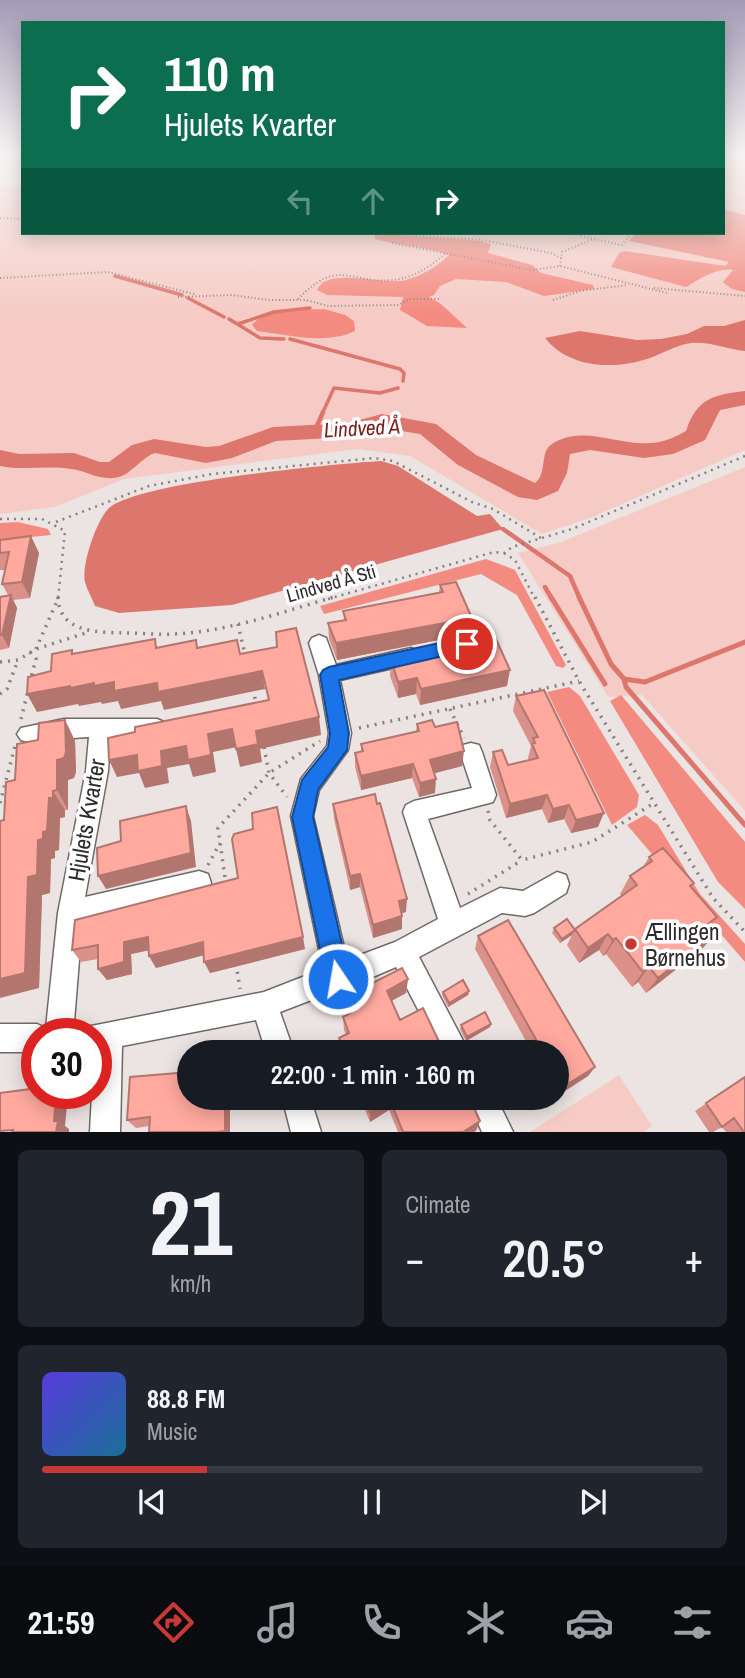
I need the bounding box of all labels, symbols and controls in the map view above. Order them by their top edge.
text: 110 m [164,40,276,106]
icon: right [49,49,140,140]
text: Hjulets Kvarter [164,103,336,146]
icon: left [281,182,319,220]
icon: ahead [354,182,392,220]
icon: right [427,182,465,220]
water label: Lindved Å [323,412,401,444]
street label: Lindved Å Sti [283,558,379,608]
pin [437,614,497,674]
icon: arrive [448,625,486,663]
street label: Hjulets Kvarter [60,756,112,884]
place label: Ællingen Børnehus [644,916,726,973]
marker: Ællingen Børnehus [623,936,639,952]
position arrow [301,942,375,1016]
speed limit sign: 30 [21,1018,112,1109]
text: 22:00 · 1 min · 160 m [271,1057,475,1092]
text: 21 [149,1161,232,1283]
text: Climate [406,1189,470,1220]
text: 20.5° [502,1223,606,1293]
text: − [406,1233,424,1284]
text: + [685,1233,703,1284]
text: km/h [170,1268,211,1299]
text: 88.8 FM [147,1381,225,1416]
text: Music [147,1416,197,1447]
icon: previous [133,1483,171,1521]
icon: pause [353,1483,391,1521]
icon: next [574,1483,612,1521]
icon: directions [149,1598,198,1647]
icon: music [253,1598,302,1647]
icon: phone [357,1598,406,1647]
icon: climate [461,1598,510,1647]
icon: car [565,1598,614,1647]
icon: filters [668,1598,717,1647]
text: 21:59 [27,1601,95,1644]

